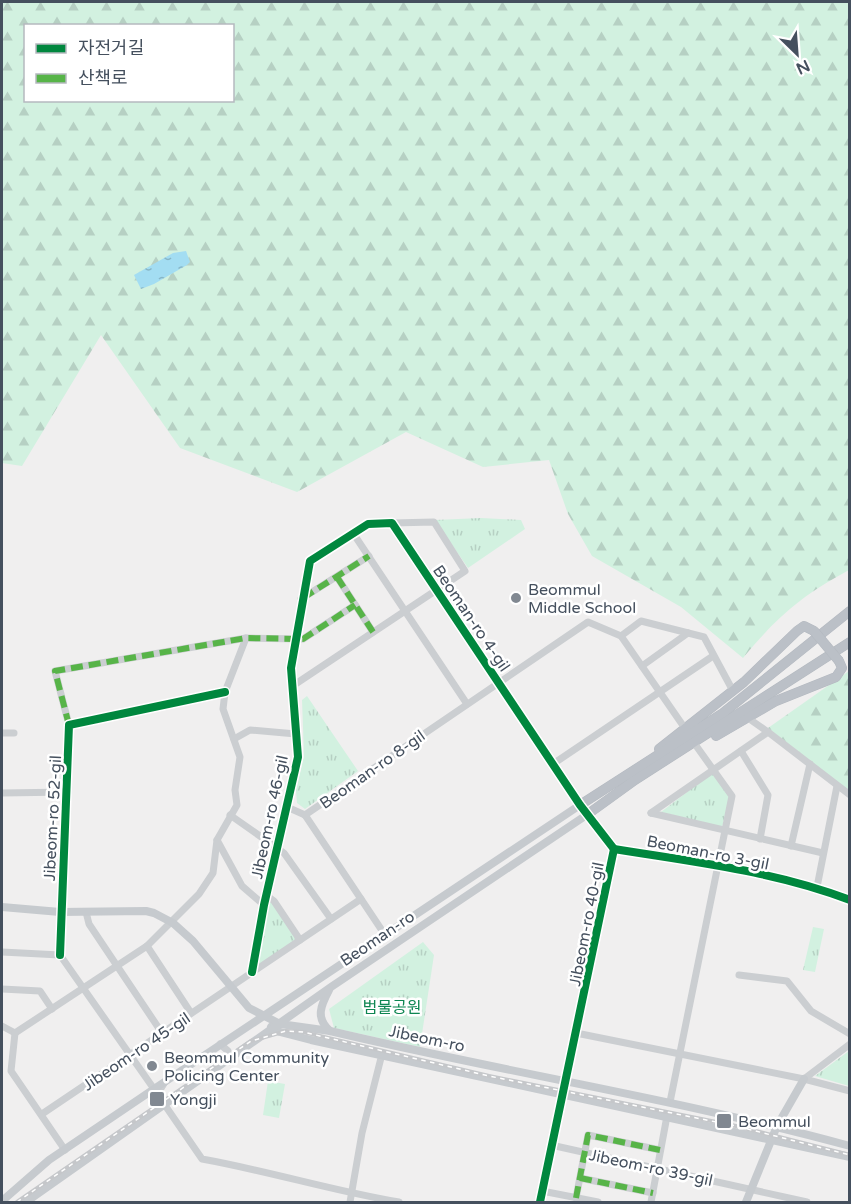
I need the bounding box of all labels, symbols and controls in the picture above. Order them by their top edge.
legend [24,24,234,102]
north arrow [767,24,827,84]
text: 자전거길 [78,37,144,59]
text: N [793,55,813,78]
text: 산책로 [78,67,128,89]
street label: Beoman-ro 4-gil [428,561,514,676]
place label: Beommul Middle School [528,580,636,618]
marker: Beommul Middle School [509,591,523,605]
street label: Beoman-ro 8-gil [316,726,429,814]
street label: Jibeom-ro 46-gil [247,753,293,881]
street label: Jibeom-ro 52-gil [40,755,66,881]
street label: Beoman-ro 3-gil [645,831,771,875]
street label: Jibeom-ro 40-gil [565,860,609,988]
street label: Beoman-ro [337,907,419,971]
park label: 범물공원 [363,998,421,1018]
street label: Jibeom-ro 45-gil [79,1008,194,1095]
street label: Jibeom-ro [387,1021,467,1057]
place label: Beommul Community Policing Center [164,1048,329,1086]
marker: Beommul Community Policing Center [145,1059,159,1073]
marker: Yongji [148,1090,166,1108]
place label: Yongji [170,1090,217,1110]
marker: Beommul [715,1112,733,1130]
place label: Beommul [738,1112,811,1132]
street label: Jibeom-ro 39-gil [587,1145,715,1191]

